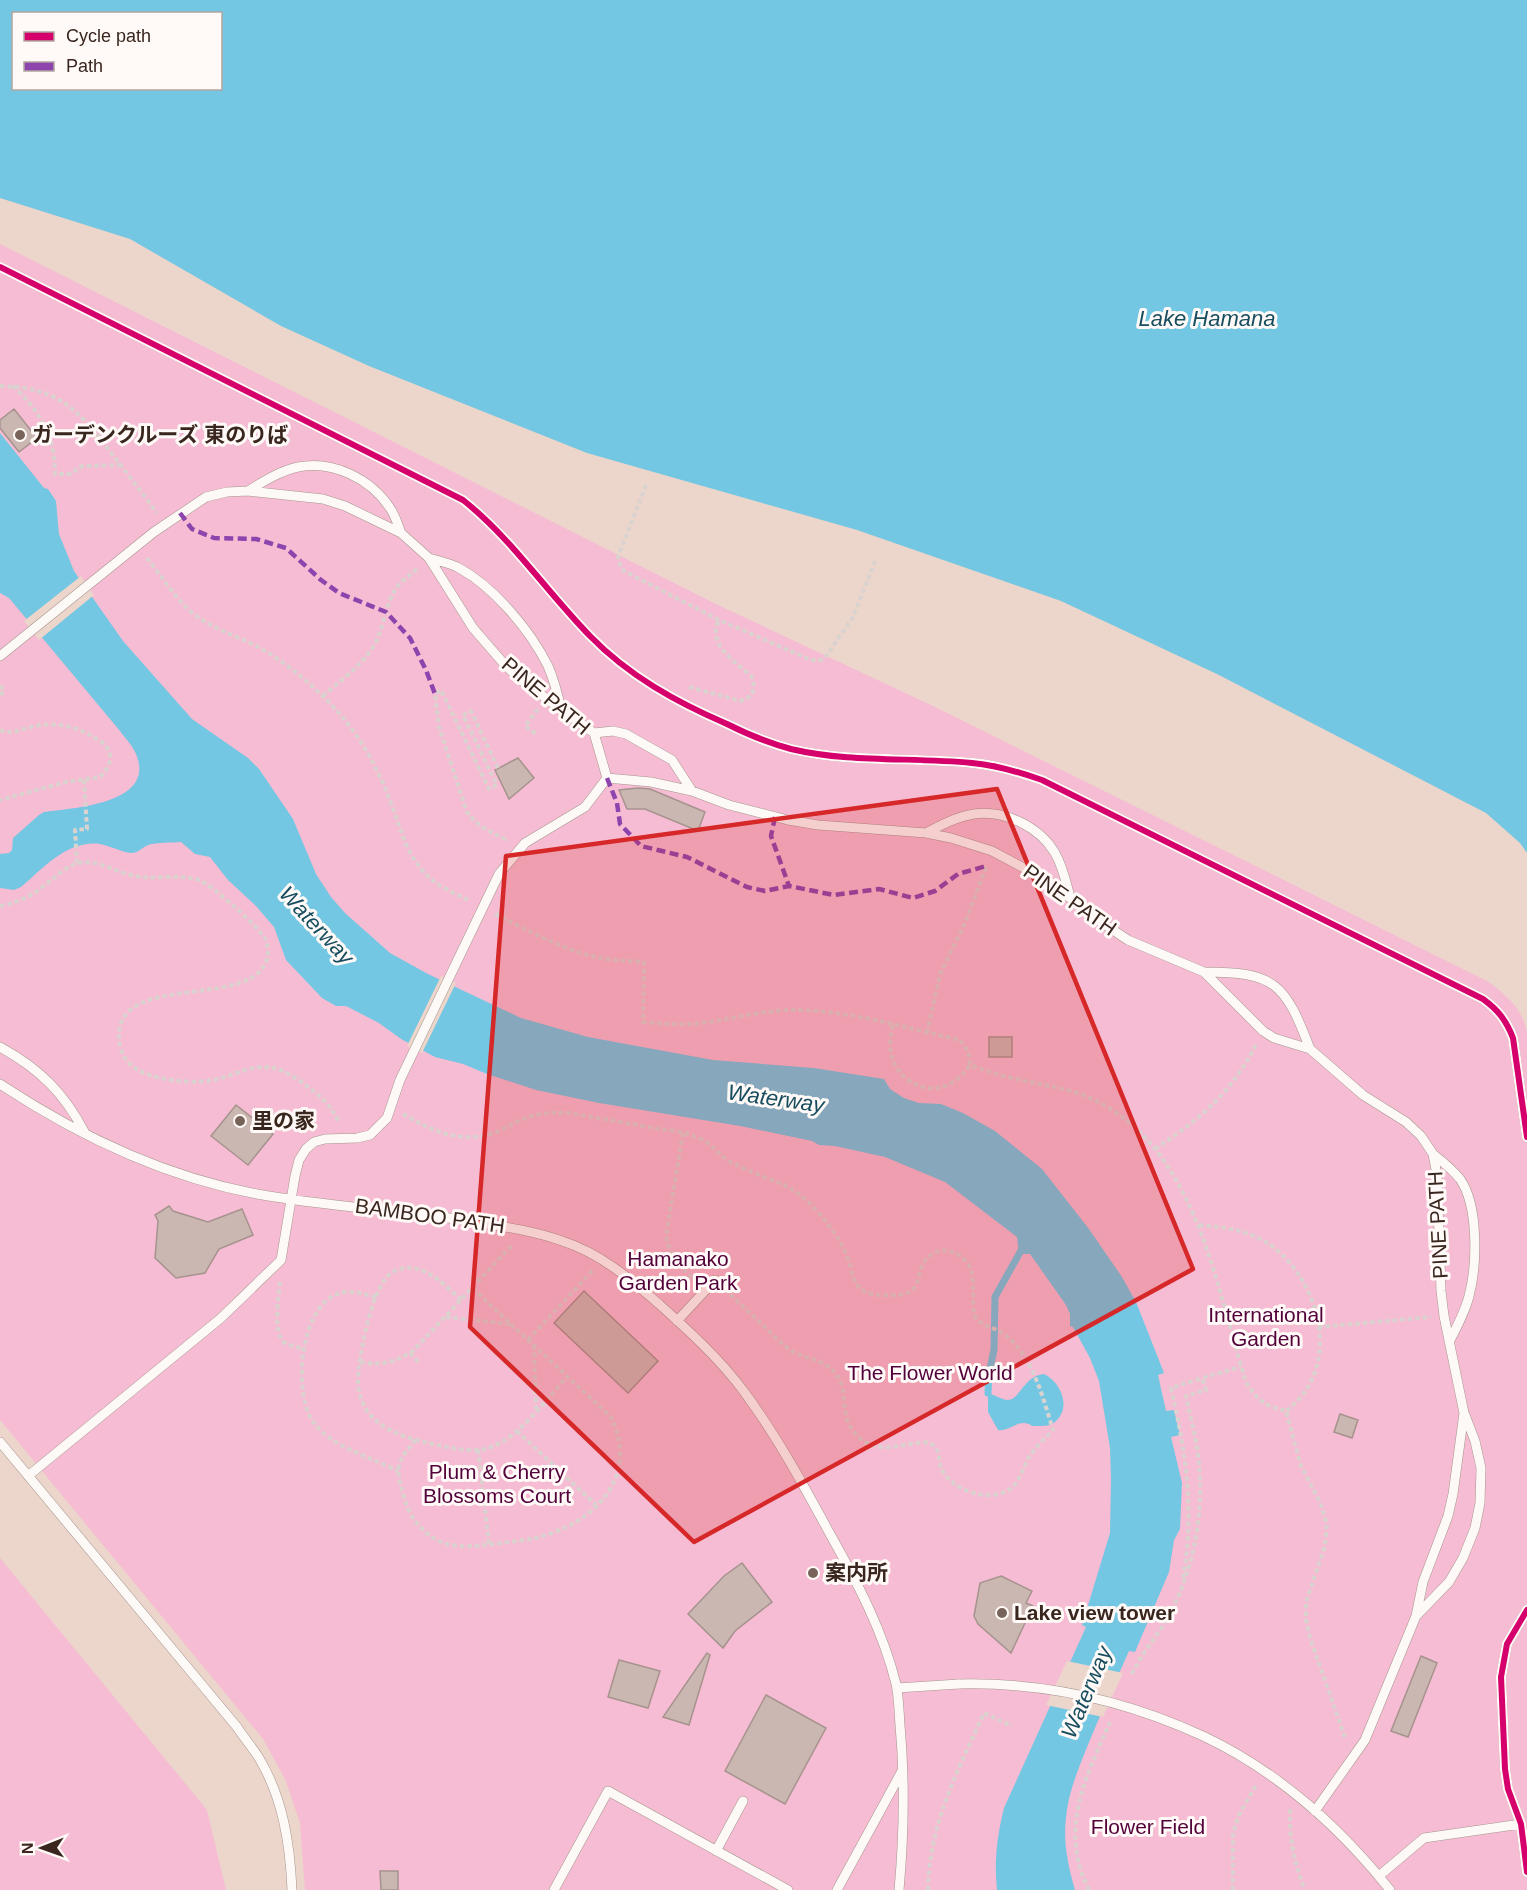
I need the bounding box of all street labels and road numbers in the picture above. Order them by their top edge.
street label: PINE PATH [498,652,595,739]
street label: PINE PATH [1020,859,1121,940]
street label: PINE PATH [1423,1171,1452,1279]
street label: BAMBOO PATH [354,1194,506,1237]

